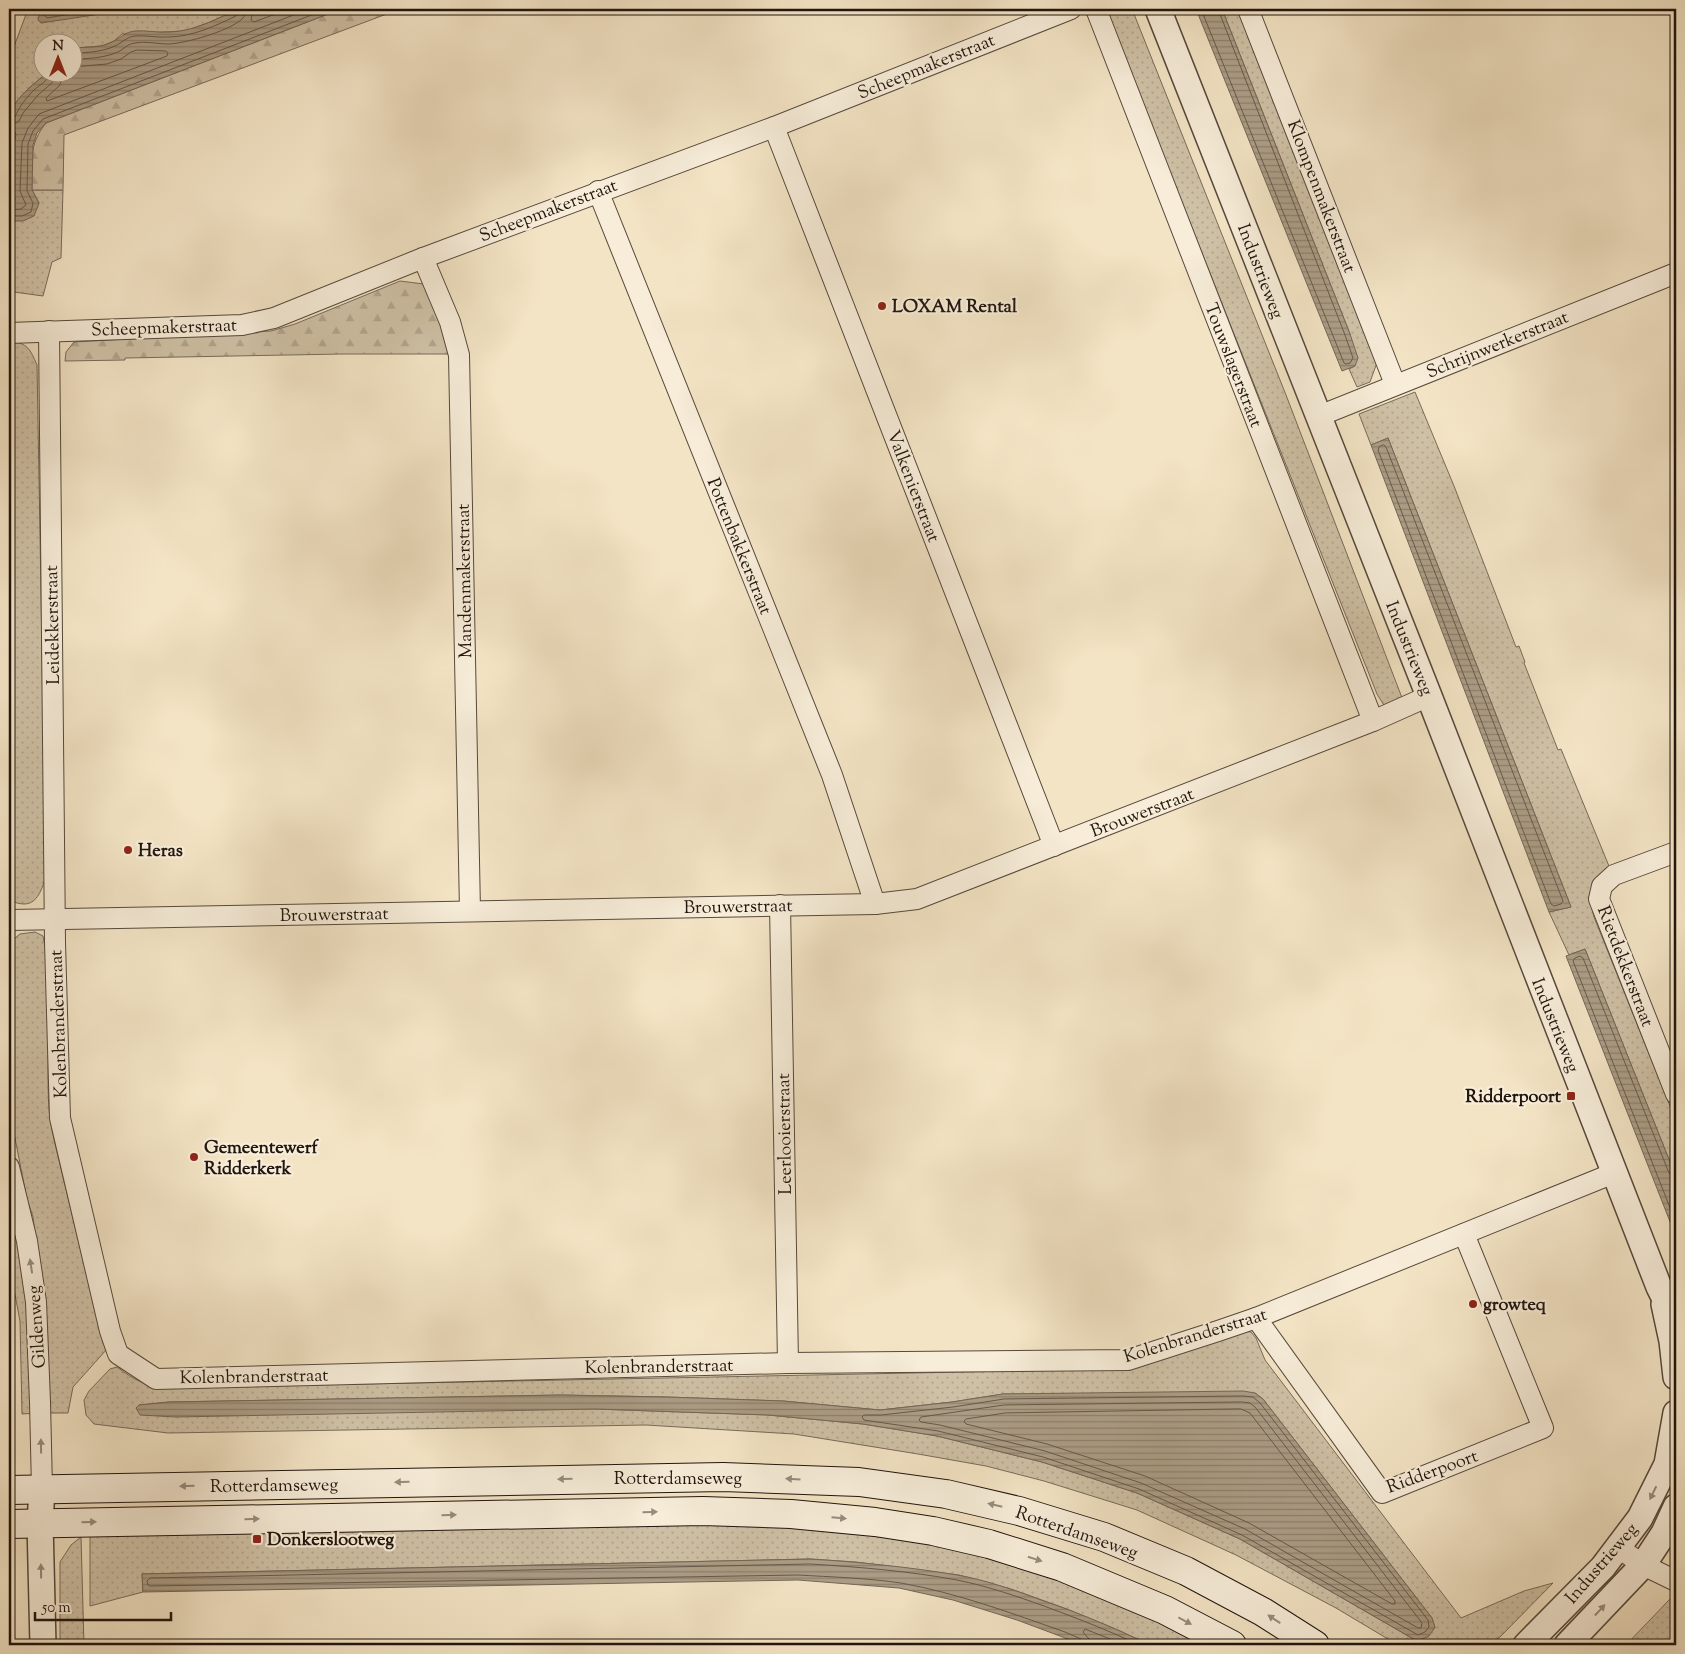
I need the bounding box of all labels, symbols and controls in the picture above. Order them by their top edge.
street label: Scheepmakerstraat [854,28,999,107]
north arrow [32,32,82,82]
text: N [52,37,64,57]
street label: Klompenmakerstraat [1279,117,1361,277]
street label: Scheepmakerstraat [476,174,622,250]
street label: Industrieweg [1229,220,1289,323]
place label: LOXAM Rental [892,295,1018,321]
marker: LOXAM Rental [876,300,888,312]
street label: Touwslagerstraat [1196,300,1268,432]
street label: Schrijnwerkerstraat [1423,305,1573,386]
street label: Scheepmakerstraat [91,313,238,345]
street label: Valkenierstraat [879,427,945,547]
street label: Pottenbakkerstraat [699,474,777,619]
street label: Mandenmakerstraat [452,503,480,659]
street label: Leidekkerstraat [40,565,68,685]
street label: Industrieweg [1377,598,1439,700]
street label: Brouwerstraat [1087,782,1198,846]
place label: Heras [138,839,183,865]
marker: Heras [122,844,134,856]
street label: Brouwerstraat [683,894,793,922]
street label: Brouwerstraat [279,902,389,930]
street label: Rietdekkerstraat [1589,902,1659,1031]
street label: Kolenbranderstraat [44,949,76,1099]
street label: Industrieweg [1523,975,1585,1077]
street label: Leerlooierstraat [772,1073,800,1195]
place label: Ridderpoort [1465,1085,1562,1111]
marker: Ridderpoort [1565,1090,1577,1102]
place label: Gemeentewerf Ridderkerk [204,1136,319,1183]
marker: Gemeentewerf Ridderkerk [188,1151,200,1163]
one-way arrow [26,1258,34,1274]
street label: Gildenweg [22,1284,54,1369]
place label: growteq [1483,1293,1547,1319]
marker: growteq [1467,1298,1479,1310]
street label: Kolenbranderstraat [1121,1303,1270,1371]
street label: Kolenbranderstraat [584,1354,734,1382]
street label: Kolenbranderstraat [179,1364,329,1392]
one-way arrow [37,1437,45,1453]
street label: Ridderpoort [1383,1444,1482,1501]
street label: Rotterdamseweg [614,1467,742,1493]
street label: Rotterdamseweg [210,1473,339,1501]
one-way arrow [785,1474,801,1482]
one-way arrow [557,1475,573,1483]
one-way arrow [394,1478,410,1486]
one-way arrow [179,1483,195,1491]
one-way arrow [1649,1485,1657,1500]
one-way arrow [987,1501,1002,1509]
street label: Rotterdamseweg [1011,1501,1141,1567]
one-way arrow [642,1508,658,1516]
one-way arrow [441,1511,457,1519]
one-way arrow [831,1514,847,1522]
one-way arrow [244,1515,260,1523]
one-way arrow [81,1517,97,1525]
street label: Industrieweg [1560,1518,1645,1611]
place label: Donkerslootweg [267,1528,394,1554]
marker: Donkerslootweg [251,1533,263,1545]
one-way arrow [1028,1555,1043,1563]
one-way arrow [37,1563,45,1579]
scale bar [35,1589,171,1621]
text: 50 m [41,1598,71,1619]
one-way arrow [1594,1604,1606,1616]
one-way arrow [1267,1614,1281,1623]
one-way arrow [1178,1617,1193,1625]

